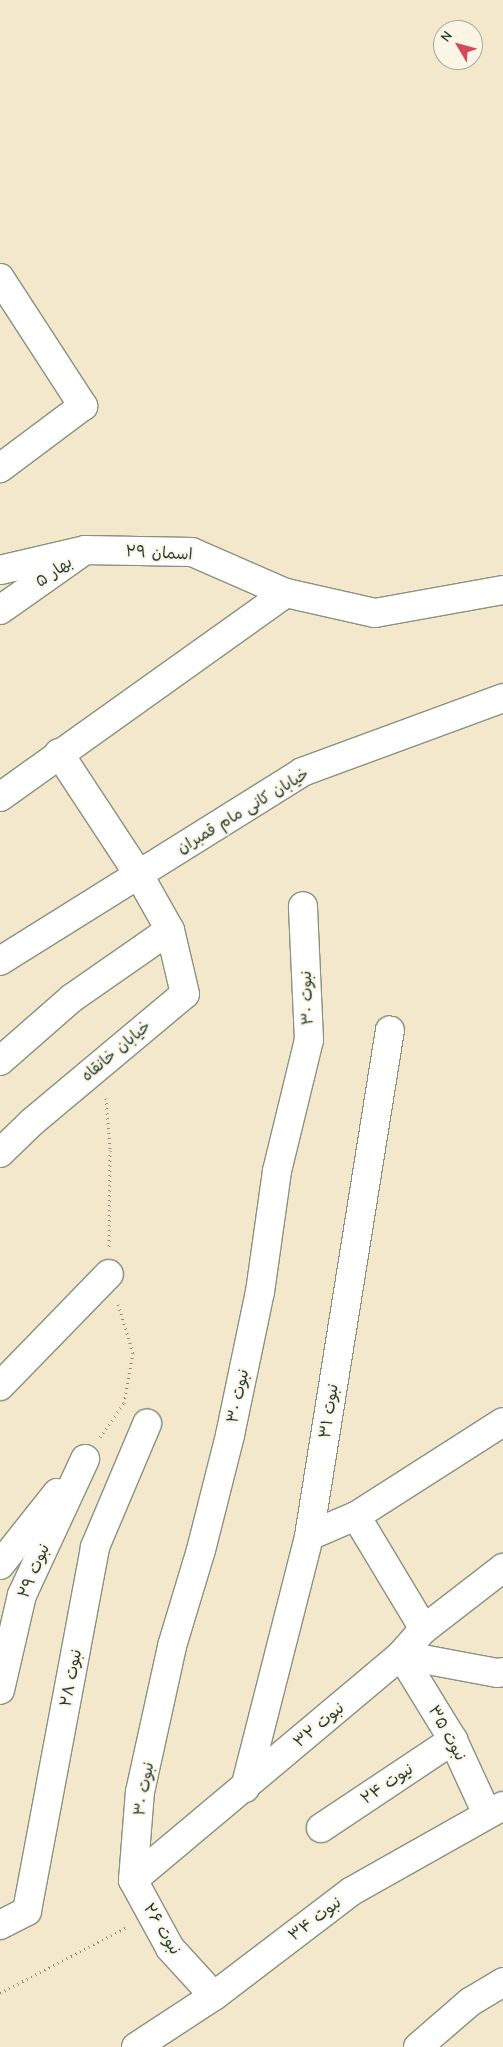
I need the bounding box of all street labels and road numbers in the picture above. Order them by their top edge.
street label: اسمان ۲۹ [125,542,193,564]
street label: بهار ۵ [32,552,76,592]
street label: خیابان کانی مام قمبران [174,764,312,858]
street label: نبوت ۳۰ [296,970,318,1026]
street label: خیابان خانقاه [78,1017,154,1085]
street label: نبوت ۳۰ [223,1367,253,1425]
street label: نبوت ۳۱ [315,1382,343,1440]
street label: نبوت ۲۹ [14,1541,54,1601]
street label: نبوت ۲۸ [56,1648,86,1708]
street label: نبوت ۳۲ [290,1698,348,1752]
street label: نبوت ۳۵ [424,1702,470,1764]
street label: نیوت ۲۴ [357,1760,417,1808]
street label: نبوت ۳۰ [130,1761,158,1817]
street label: نبوت ۳۴ [285,1893,345,1945]
street label: نبوت ۲۶ [139,1900,185,1958]

